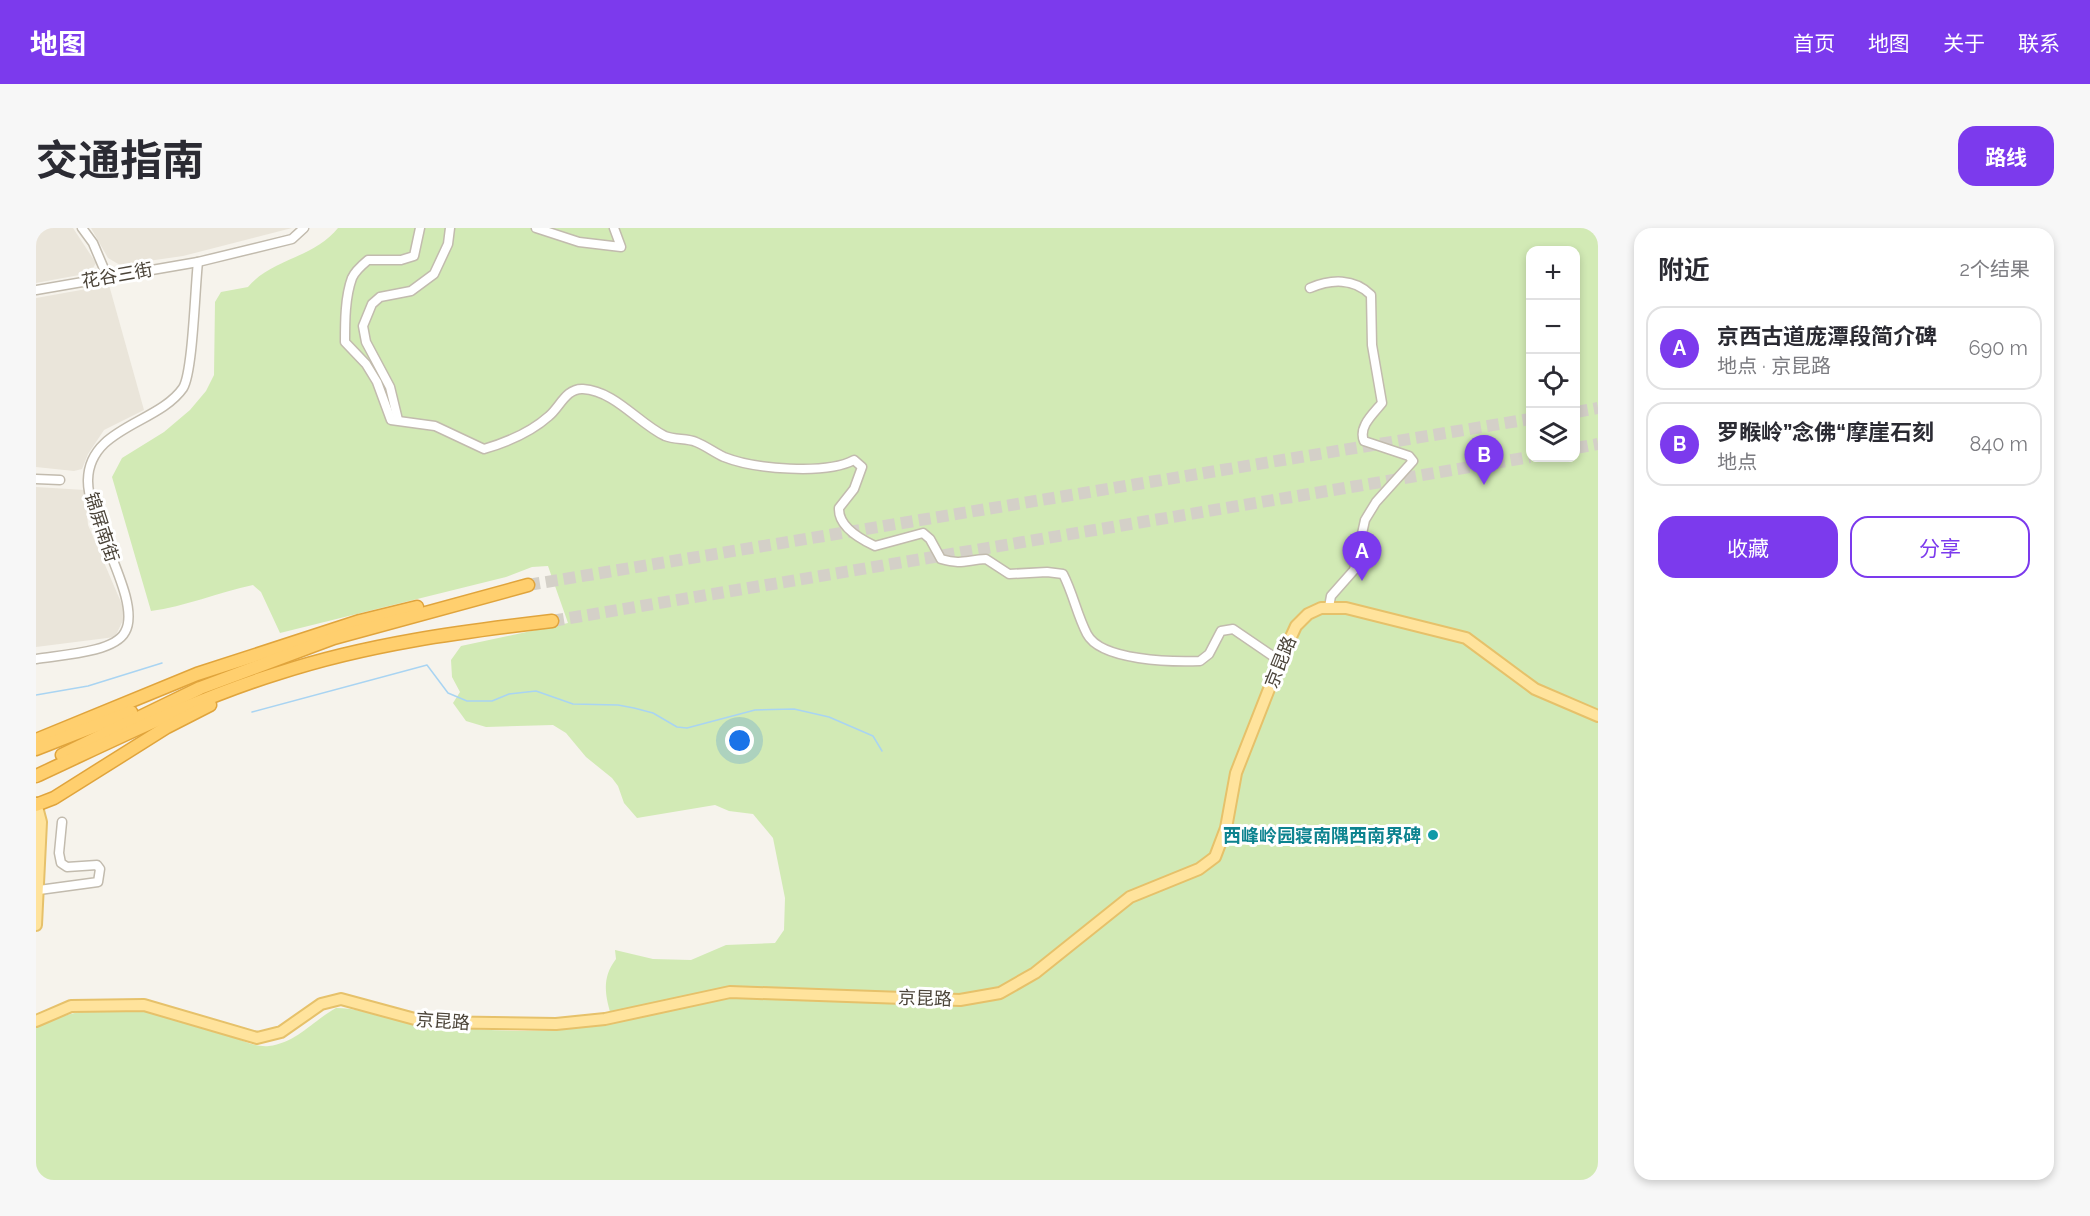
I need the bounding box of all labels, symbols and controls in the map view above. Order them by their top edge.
text: 地图 [30,28,86,61]
text: 首页 [1793,31,1835,56]
text: 地图 [1868,31,1910,56]
text: 关于 [1943,31,1985,56]
text: 联系 [2018,31,2060,56]
button: 路线 [1958,126,2054,186]
text: 交通指南 [36,136,204,185]
map controls [1526,246,1580,462]
button: + [1526,246,1580,300]
text: 附近 [1658,255,1710,285]
text: 2个结果 [1960,257,2030,281]
street label: 花谷三街 [80,258,154,292]
button: − [1526,300,1580,354]
text: 京西古道庞潭段简介碑 [1717,323,1937,349]
text: A [1673,336,1686,360]
text: 690 m [1969,336,2028,360]
button: locate [1526,354,1580,408]
text: 地点 · 京昆路 [1717,354,1831,378]
button: layers [1526,408,1580,462]
text: 罗睺岭”念佛“摩崖石刻 [1717,419,1934,445]
text: B [1673,432,1686,456]
text: 840 m [1970,432,2028,456]
pin: B [1464,436,1504,485]
text: 地点 [1717,450,1757,474]
street label: 锦屏南街 [81,490,123,564]
button: 收藏 [1658,516,1838,578]
button: 分享 [1850,516,2030,578]
pin: A [1342,532,1382,581]
street label: 京昆路 [1260,633,1300,691]
your location [725,726,754,755]
place label: 西峰岭园寝南隅西南界碑 [1223,825,1421,846]
marker: 西峰岭园寝南隅西南界碑 [1426,828,1440,842]
street label: 京昆路 [898,987,952,1009]
street label: 京昆路 [415,1009,471,1033]

